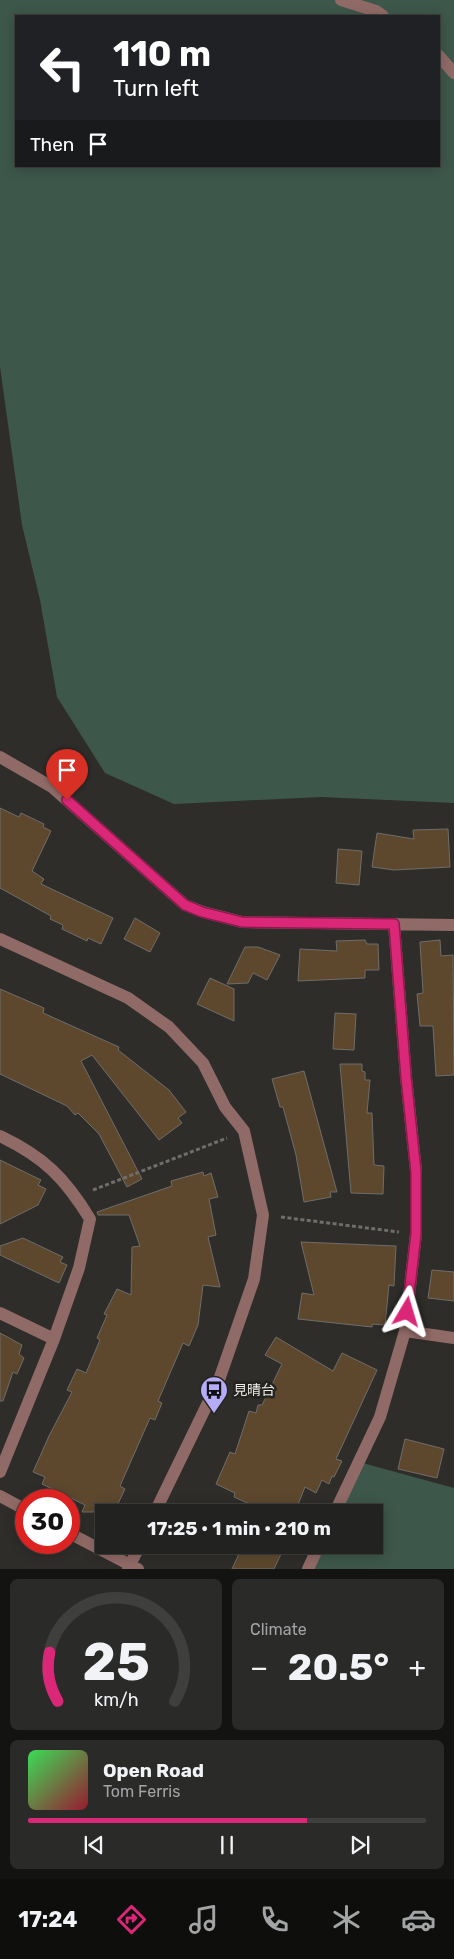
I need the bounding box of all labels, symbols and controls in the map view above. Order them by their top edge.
text: 110 m [113,33,211,75]
icon: left [30,35,95,100]
text: Turn left [113,75,199,102]
icon: arrive [84,130,112,158]
text: Then [30,133,74,156]
pin [46,749,88,800]
icon: arrive [53,756,81,784]
position arrow [380,1285,432,1337]
bus stop icon: 見晴台 [199,1375,229,1414]
place label: 見晴台 [233,1382,275,1399]
speed limit sign: 30 [15,1489,80,1554]
text: 17:25 · 1 min · 210 m [147,1517,331,1540]
text: Climate [250,1620,307,1639]
text: 25 [82,1631,150,1693]
text: 20.5° [288,1644,389,1690]
text: − [250,1651,268,1684]
text: + [409,1651,426,1684]
text: km/h [94,1689,138,1710]
text: Open Road [103,1759,204,1782]
text: Tom Ferris [103,1782,180,1801]
icon: previous [80,1831,108,1859]
icon: pause [213,1831,241,1859]
icon: next [346,1831,374,1859]
icon: directions [114,1902,149,1937]
icon: music [186,1902,221,1937]
icon: phone [257,1902,292,1937]
icon: climate [329,1902,364,1937]
icon: car [401,1902,436,1937]
text: 17:24 [18,1906,78,1933]

